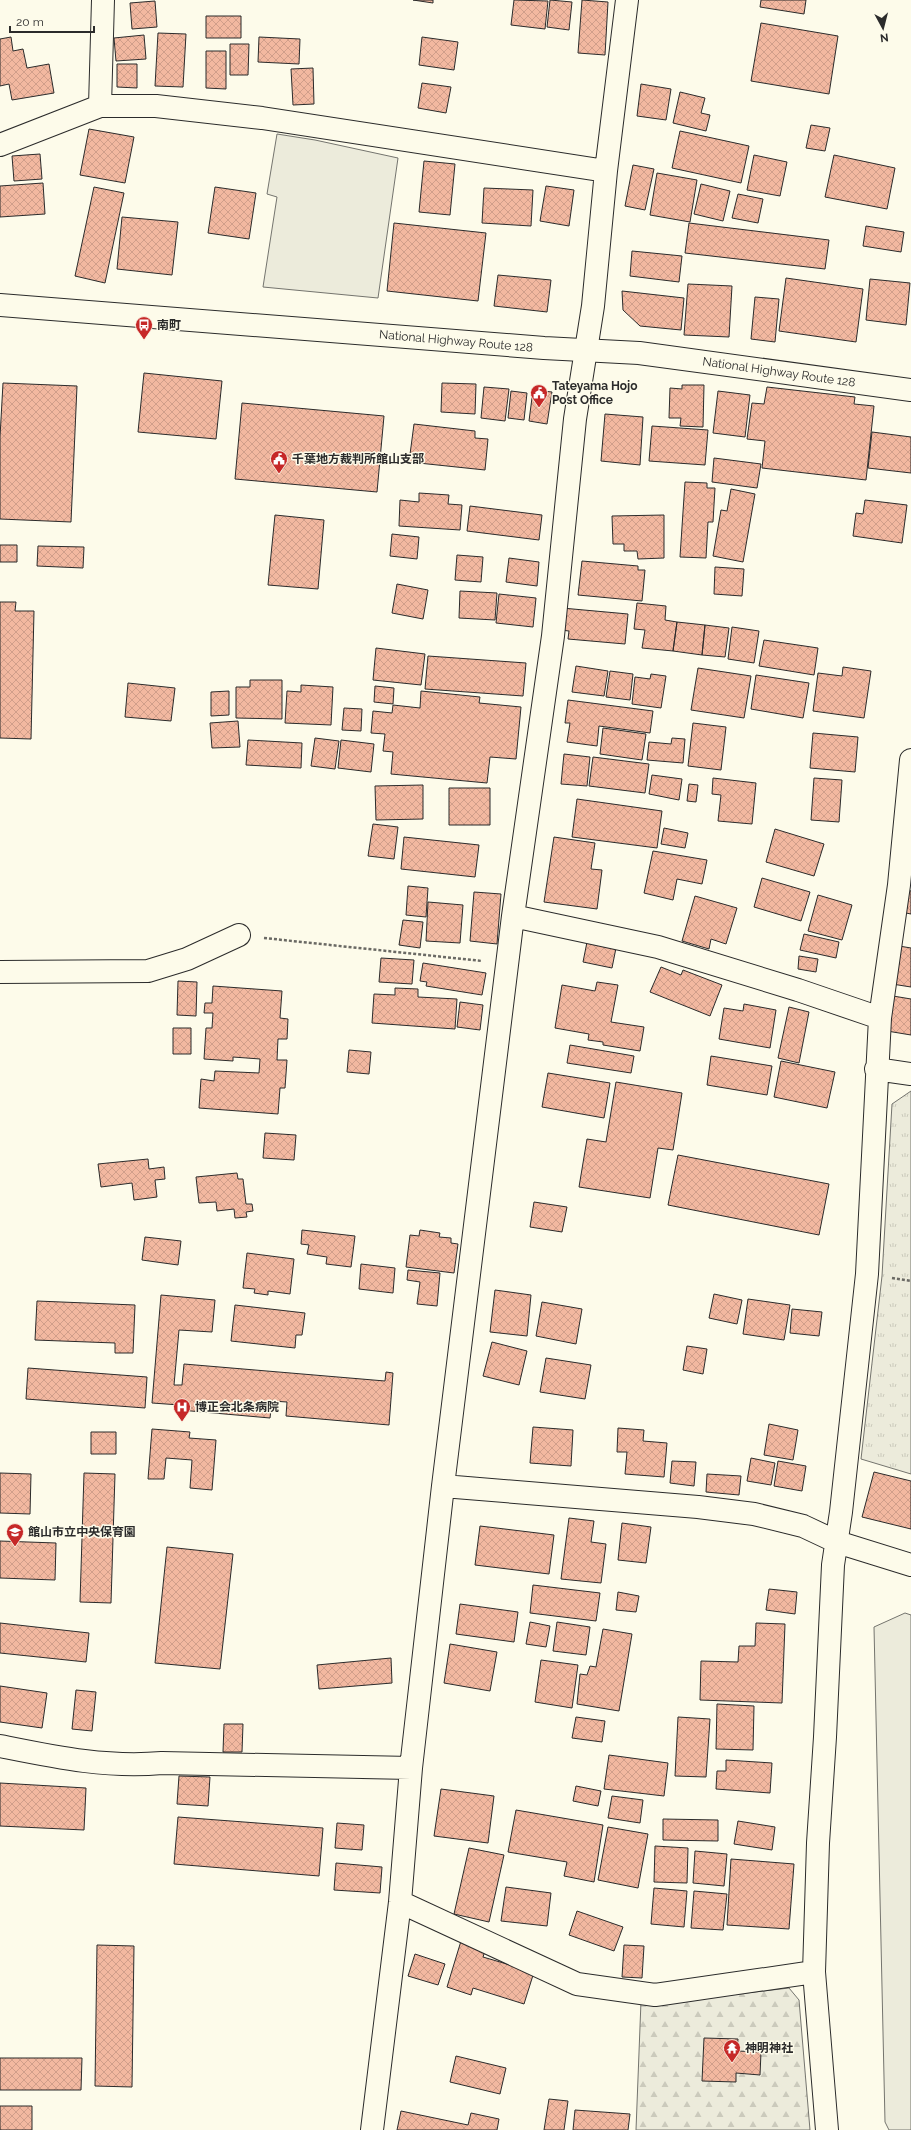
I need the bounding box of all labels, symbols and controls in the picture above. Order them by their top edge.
scale bar [10,8,94,34]
north arrow [863,8,903,48]
text: 20 m [16,15,44,29]
text: N [879,30,889,44]
bus stop icon: 南町 [134,315,154,340]
place label: 南町 [157,318,181,332]
street label: National Highway Route 128 [379,327,533,355]
street label: National Highway Route 128 [702,354,856,390]
place label: Tateyama Hojo Post Office [552,379,638,407]
public building icon: Tateyama Hojo Post Office [529,383,549,408]
public building icon: 千葉地方裁判所館山支部 [269,449,289,474]
place label: 千葉地方裁判所館山支部 [292,452,424,466]
hospital icon: 博正会北条病院 [172,1397,192,1422]
place label: 博正会北条病院 [195,1400,279,1414]
school or university icon: 館山市立中央保育園 [5,1522,25,1547]
place label: 館山市立中央保育園 [28,1525,136,1539]
temple icon: 神明神社 [722,2038,742,2063]
place label: 神明神社 [745,2041,793,2055]

